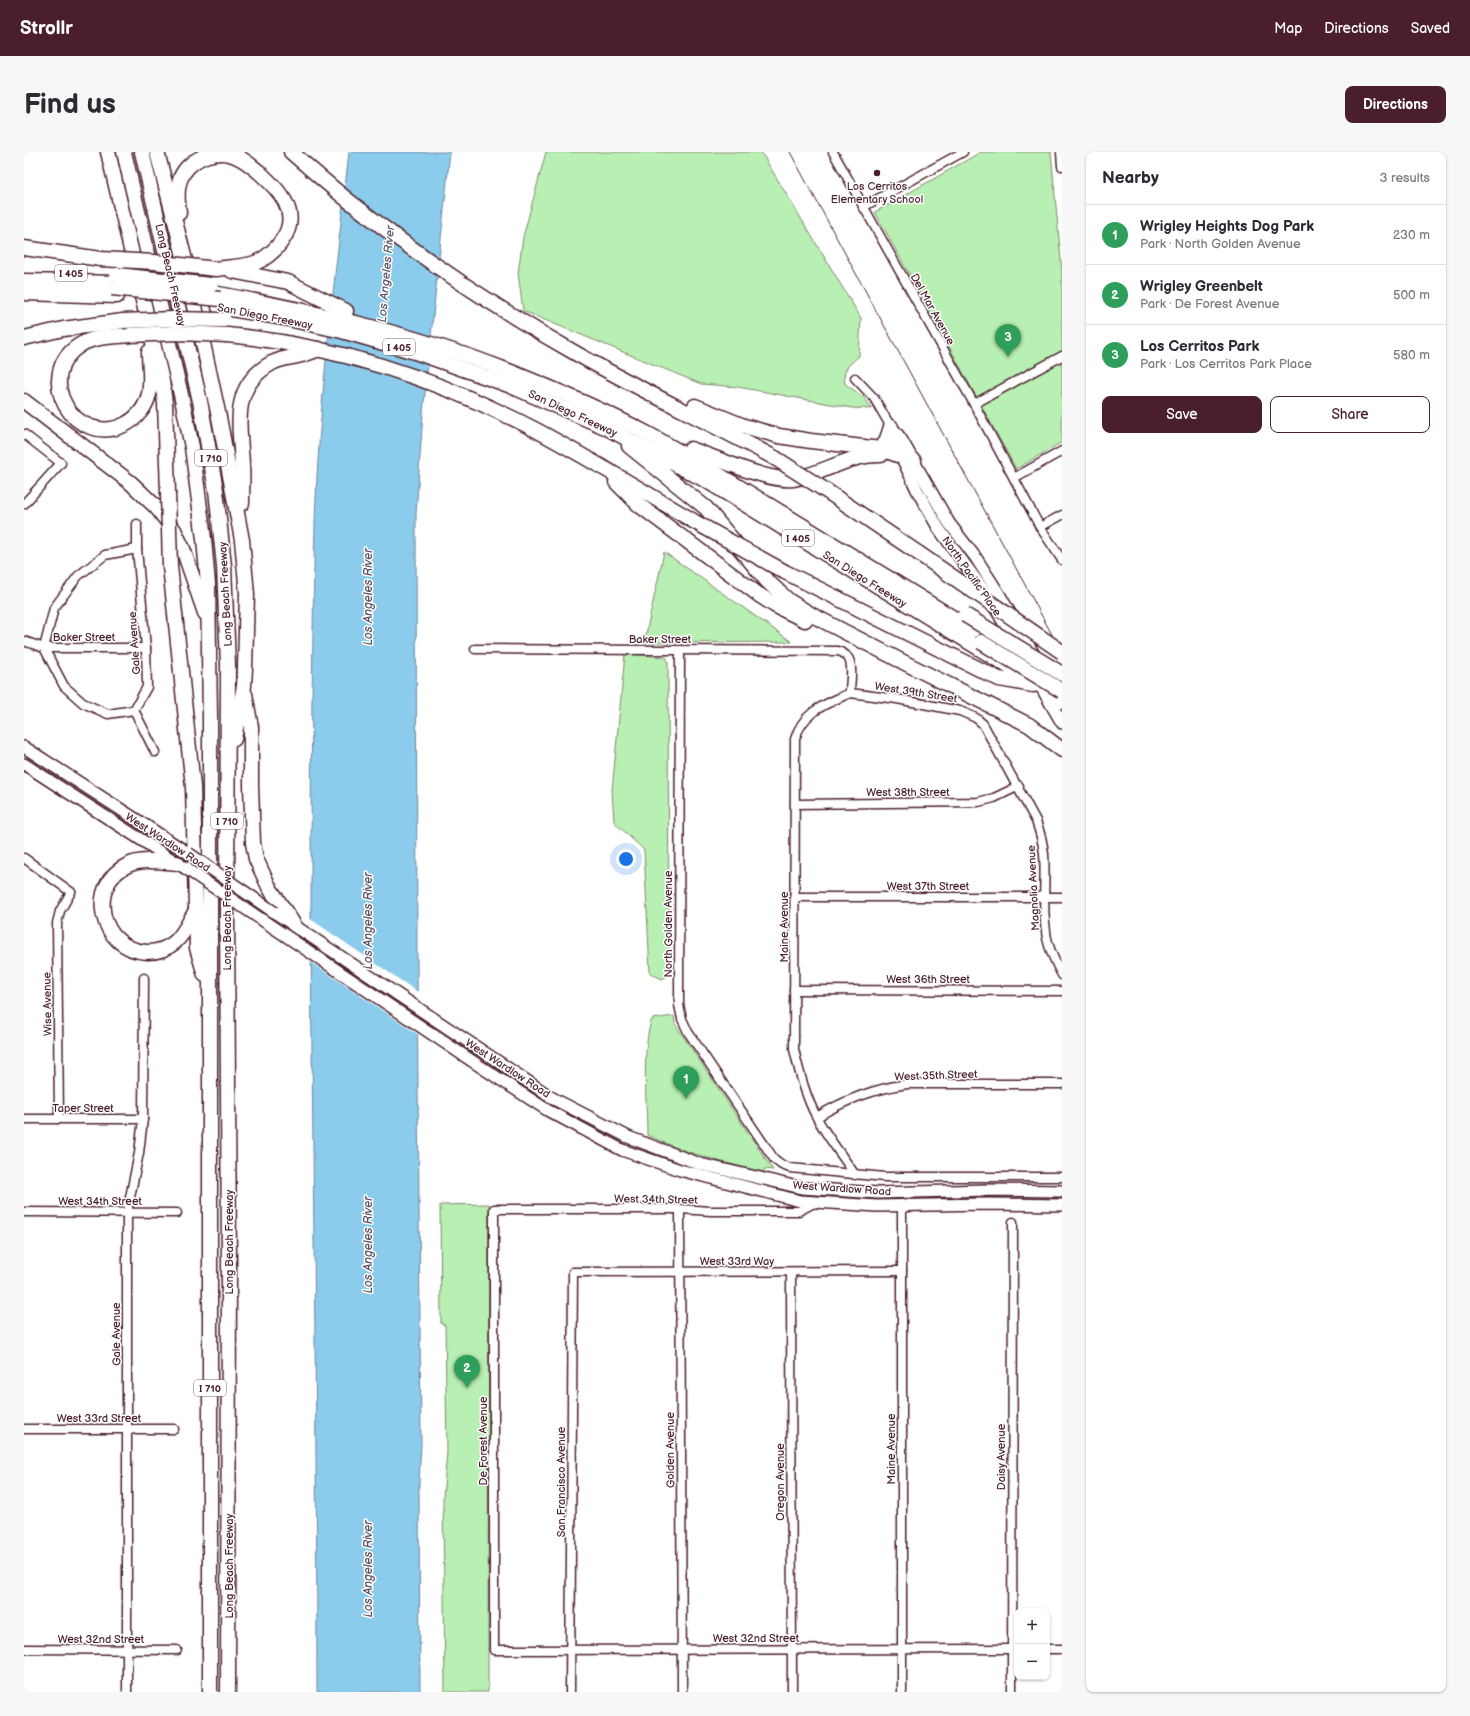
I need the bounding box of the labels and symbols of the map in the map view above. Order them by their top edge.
marker: Los Cerritos Elementary School [872,168,882,178]
place label: Los Cerritos Elementary School [831,180,923,206]
street label: Long Beach Freeway [152,223,189,328]
water label: Los Angeles River [375,223,398,323]
road number: I 405 [55,265,87,281]
street label: Del Mar Avenue [908,271,958,348]
street label: San Diego Freeway [216,301,314,332]
pin: 3 [995,324,1021,357]
road number: I 405 [383,339,415,355]
street label: San Diego Freeway [526,387,619,440]
road number: I 710 [195,450,227,466]
road number: I 405 [782,530,814,546]
street label: North Pacific Place [939,534,1004,619]
street label: Long Beach Freeway [216,541,235,647]
water label: Los Angeles River [361,547,376,646]
street label: San Diego Freeway [820,548,909,611]
street label: Gale Avenue [126,610,143,675]
street label: Baker Street [53,631,116,644]
street label: Baker Street [629,633,692,646]
street label: West 39th Street [874,680,959,706]
street label: West 38th Street [866,786,950,799]
street label: West Wardlow Road [123,810,213,875]
road number: I 710 [211,813,243,829]
street label: Magnolia Avenue [1025,844,1042,931]
your location [616,849,636,869]
street label: Long Beach Freeway [221,866,234,970]
street label: North Golden Avenue [662,870,675,977]
water label: Los Angeles River [361,871,376,970]
street label: West 37th Street [887,880,970,893]
street label: Maine Avenue [778,891,791,962]
street label: Wise Avenue [40,971,55,1036]
street label: West 36th Street [886,973,970,986]
street label: West Wardlow Road [463,1036,553,1101]
pin: 1 [673,1066,699,1099]
street label: West 35th Street [894,1068,978,1083]
street label: Taper Street [52,1102,114,1115]
street label: West Wardlow Road [792,1179,892,1198]
street label: Long Beach Freeway [223,1190,236,1294]
street label: West 34th Street [614,1192,699,1207]
street label: West 34th Street [58,1195,142,1208]
water label: Los Angeles River [361,1195,376,1294]
street label: West 33rd Way [700,1255,774,1268]
street label: Gale Avenue [110,1302,123,1366]
pin: 2 [454,1355,480,1388]
road number: I 710 [194,1380,226,1396]
street label: De Forest Avenue [477,1396,490,1485]
street label: West 33rd Street [57,1412,142,1425]
street label: Golden Avenue [664,1412,677,1488]
street label: Maine Avenue [885,1413,898,1484]
street label: Daisy Avenue [995,1423,1008,1490]
street label: San Francisco Avenue [555,1426,568,1537]
street label: Oregon Avenue [774,1443,787,1521]
street label: Long Beach Freeway [223,1514,236,1618]
water label: Los Angeles River [361,1519,376,1618]
street label: West 32nd Street [713,1632,800,1645]
street label: West 32nd Street [58,1633,145,1646]

